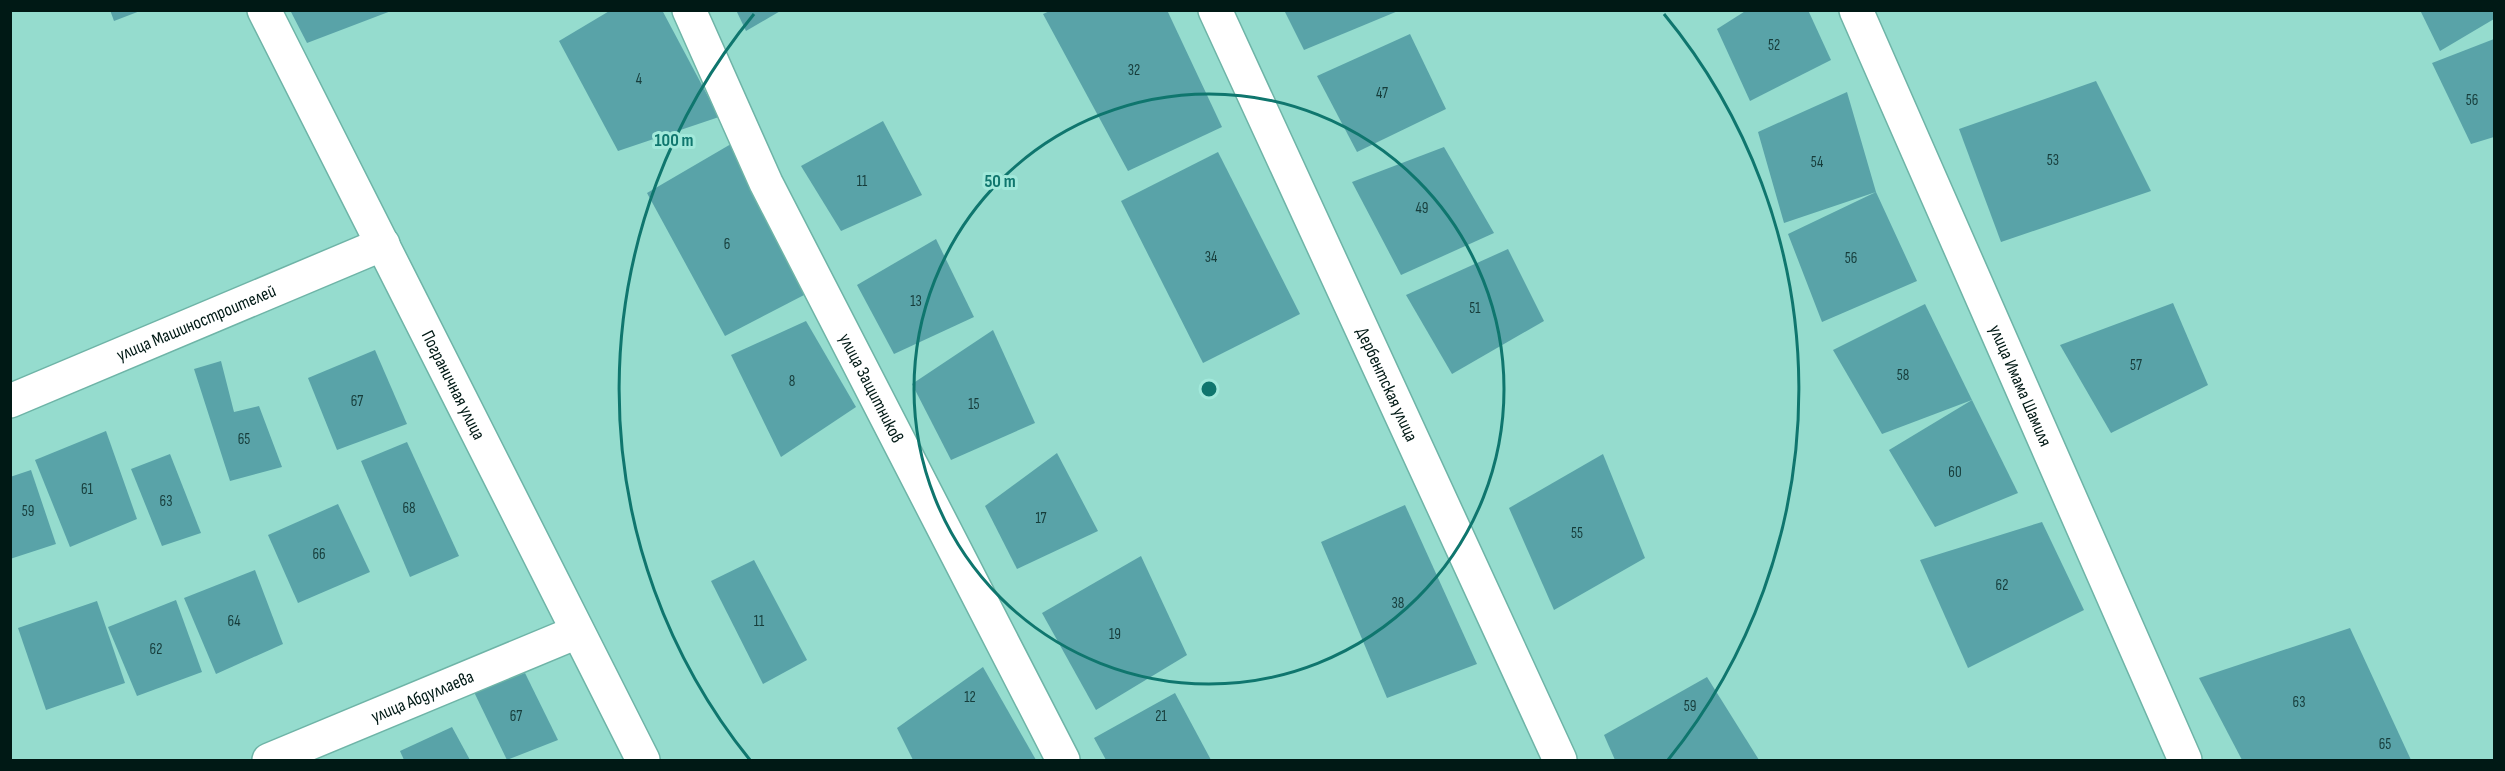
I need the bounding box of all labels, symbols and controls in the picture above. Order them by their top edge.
house number: 52 [1768,36,1780,55]
house number: 32 [1128,61,1140,80]
house number: 4 [636,70,642,89]
house number: 47 [1376,84,1388,103]
house number: 56 [2466,91,2478,110]
text: 100 m [655,130,694,151]
house number: 53 [2047,151,2059,170]
house number: 54 [1811,153,1823,172]
text: 50 m [984,171,1016,192]
house number: 11 [857,172,868,191]
house number: 49 [1416,199,1428,218]
house number: 6 [724,235,730,254]
house number: 34 [1205,248,1217,267]
house number: 56 [1845,249,1857,268]
street label: улица Машиностроителей [114,280,279,366]
house number: 13 [910,292,922,311]
house number: 51 [1469,299,1481,318]
street label: улица Имама Шамиля [1984,322,2056,450]
street label: Дербентская улица [1351,324,1422,445]
street label: Пограничная улица [417,327,489,443]
street label: улица Защитников [834,330,908,447]
house number: 57 [2130,356,2142,375]
house number: 58 [1897,366,1909,385]
house number: 8 [789,372,795,391]
centre of rings [1199,379,1219,399]
house number: 67 [351,392,363,411]
house number: 15 [968,395,980,414]
house number: 65 [238,430,250,449]
house number: 60 [1948,463,1962,482]
house number: 61 [81,480,94,499]
house number: 63 [160,492,172,511]
house number: 68 [402,499,416,518]
house number: 59 [22,502,34,521]
house number: 17 [1035,509,1047,528]
house number: 55 [1571,524,1583,543]
house number: 66 [312,545,326,564]
house number: 62 [1996,576,2008,595]
house number: 38 [1392,594,1404,613]
house number: 64 [227,612,241,631]
house number: 11 [754,612,765,631]
house number: 19 [1109,625,1121,644]
house number: 62 [150,640,162,659]
street label: улица Абдуллаева [368,666,477,727]
house number: 12 [964,688,976,707]
house number: 63 [2293,693,2305,712]
house number: 59 [1684,697,1696,716]
house number: 67 [510,707,522,726]
house number: 21 [1155,707,1167,726]
house number: 65 [2379,735,2391,754]

